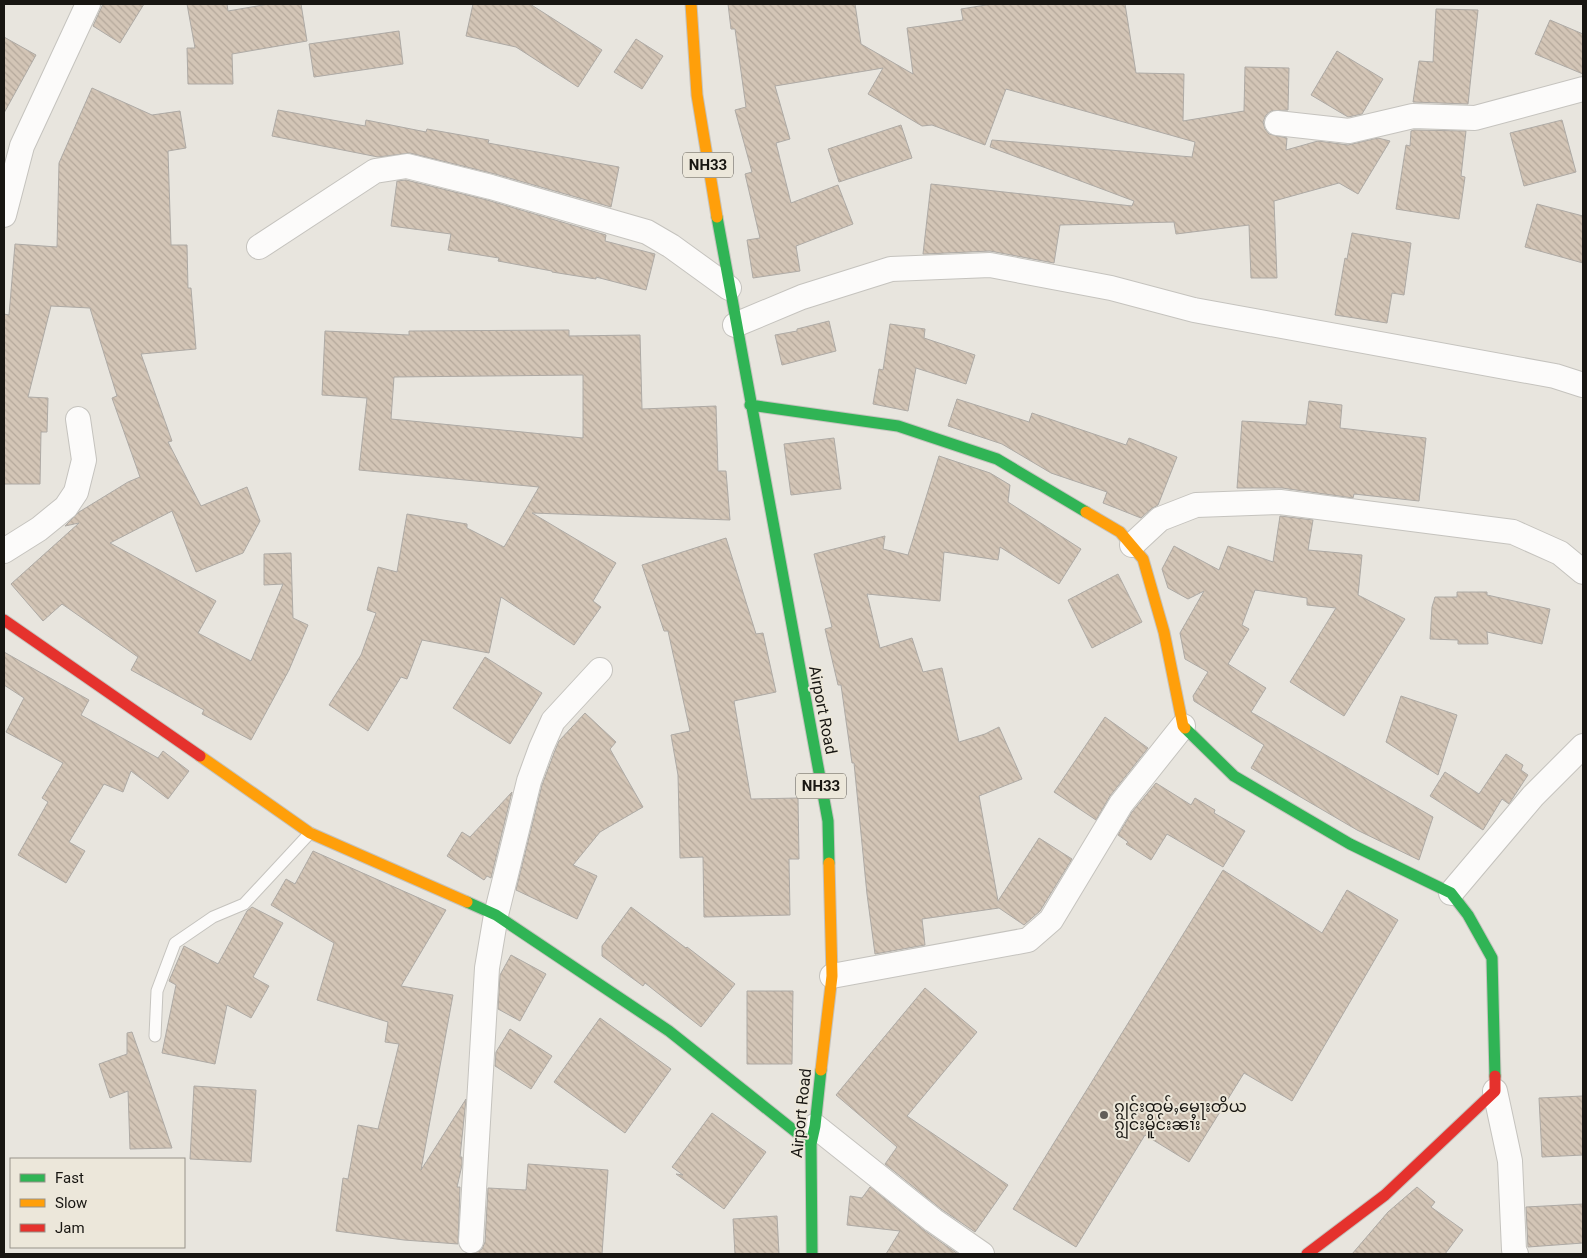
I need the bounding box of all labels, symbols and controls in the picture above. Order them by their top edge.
road number: NH33 [683,152,733,178]
street label: Airport Road [805,664,841,756]
road number: NH33 [796,774,846,798]
street label: Airport Road [787,1067,815,1159]
place label: ၵျွင်းထမ်ႇမေႃးတိယ ၵျွင်းမိူင်းၼၢႆး [1114,1095,1247,1140]
marker: ၵျွင်းထမ်ႇမေႃးတိယ ၵျွင်းမိူင်းၼၢႆး [1098,1109,1110,1121]
legend [10,1158,185,1248]
text: Fast [55,1169,84,1187]
text: Slow [55,1194,87,1212]
text: Jam [55,1219,85,1237]

